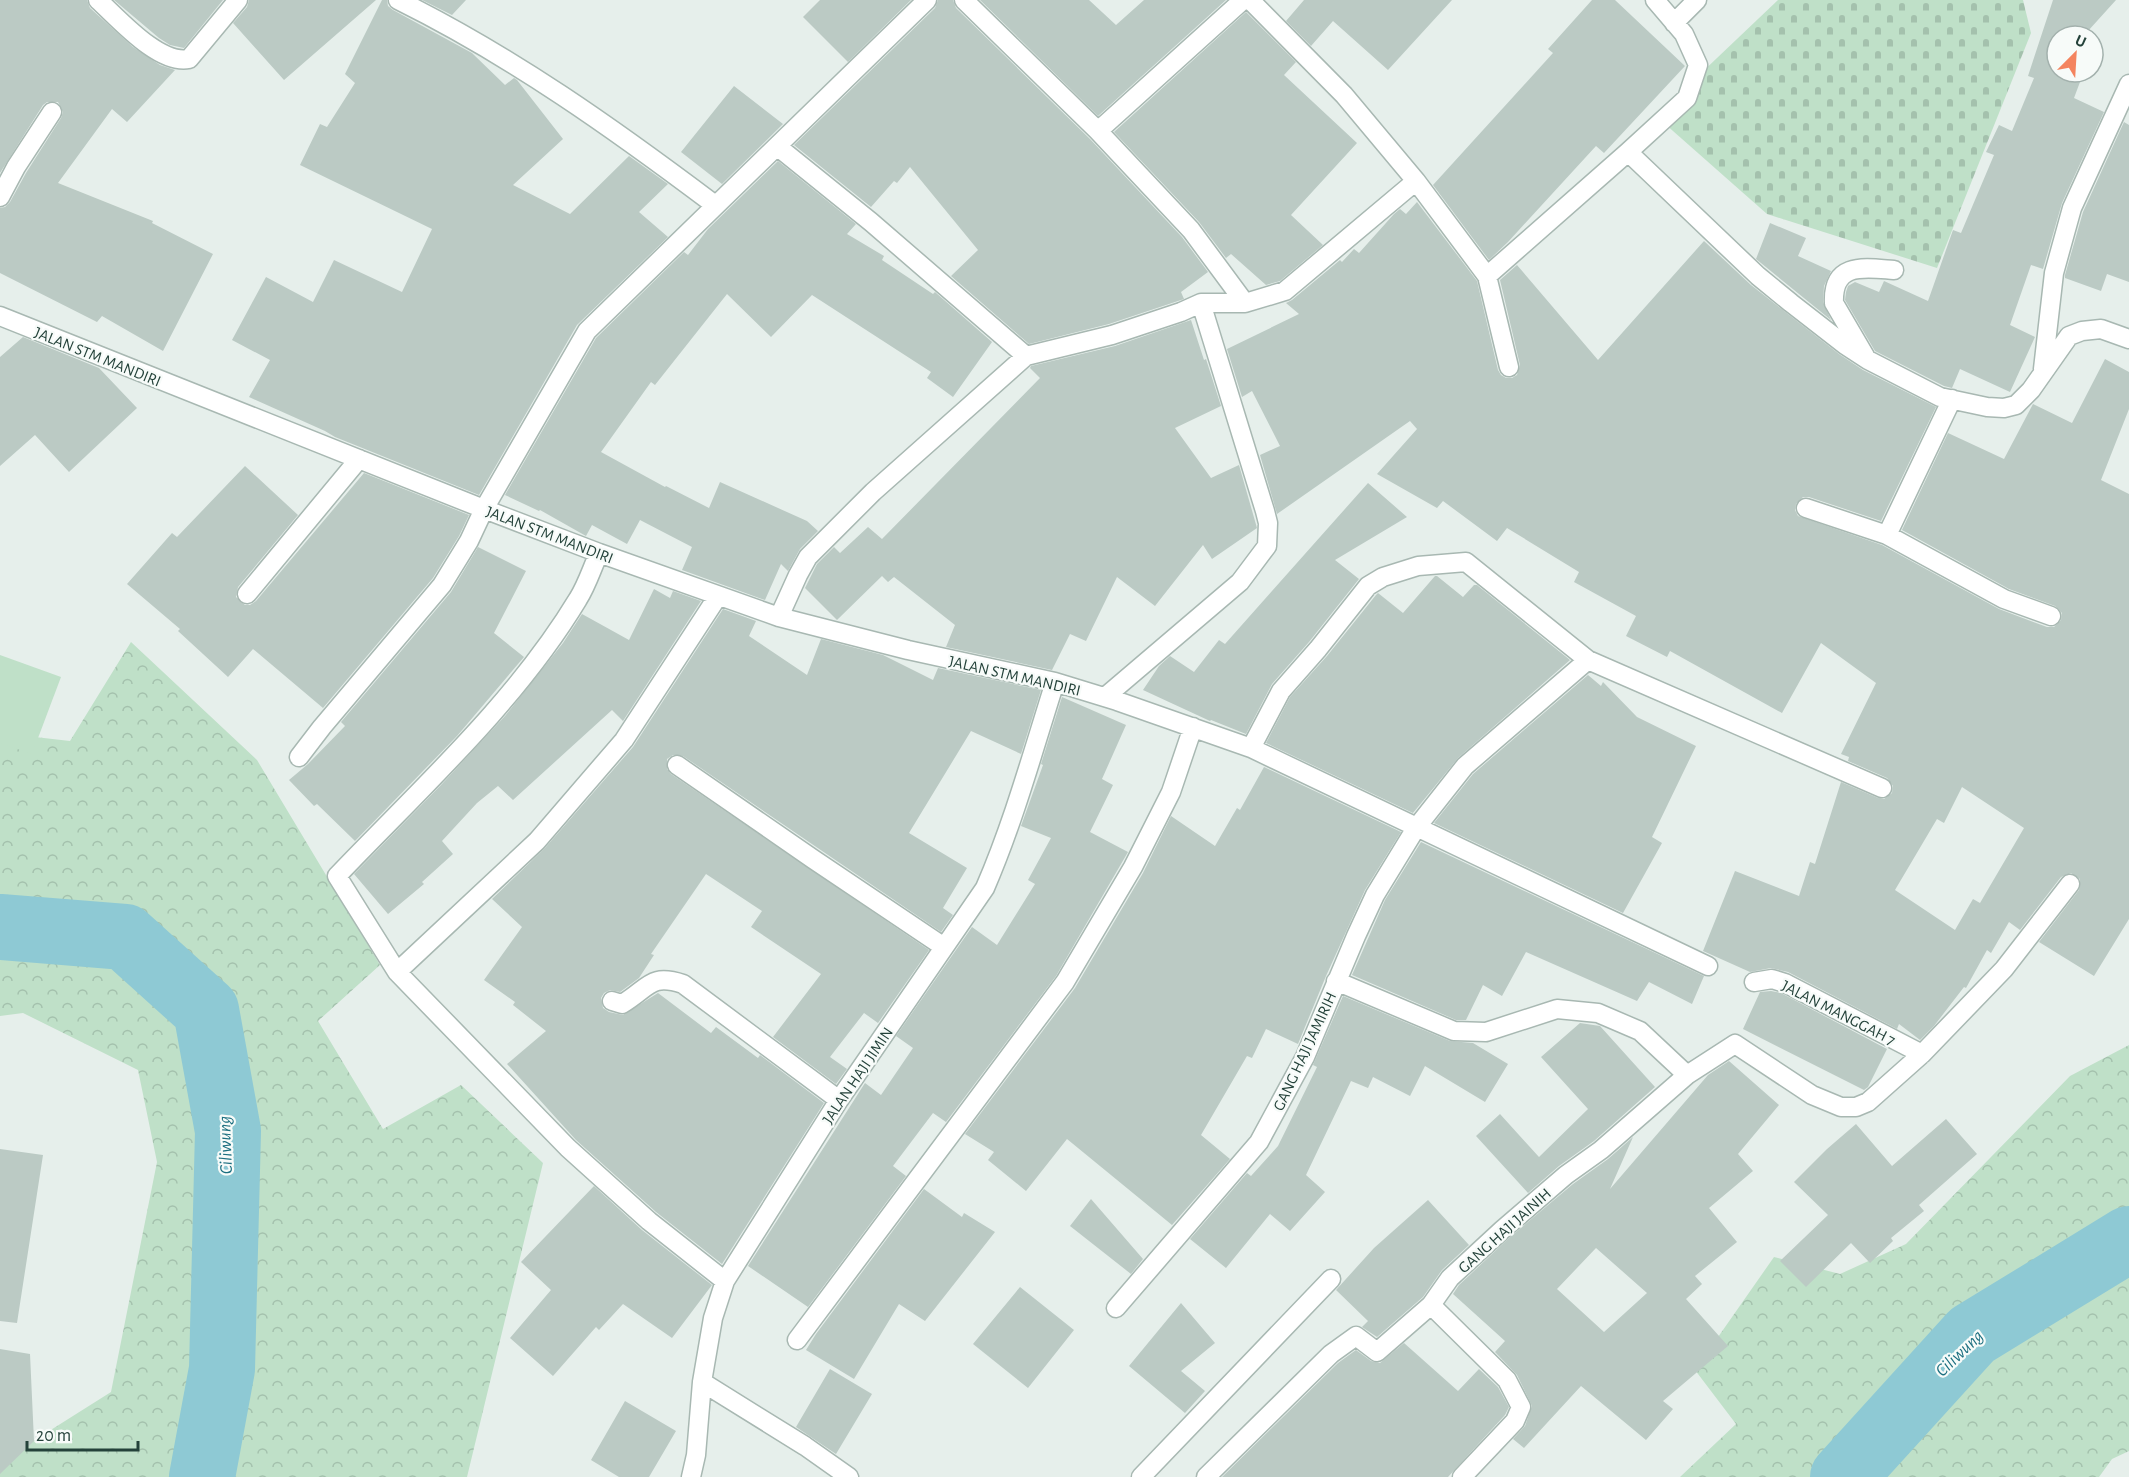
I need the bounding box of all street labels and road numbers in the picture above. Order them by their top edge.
street label: JALAN STM MANDIRI [32,324,163,390]
street label: JALAN STM MANDIRI [484,503,615,567]
street label: JALAN STM MANDIRI [947,653,1082,699]
street label: JALAN MANGGAH 7 [1779,977,1898,1049]
street label: GANG HAJI JAMIRIH [1270,990,1339,1113]
street label: JALAN HAJI JIMIN [820,1024,896,1127]
street label: GANG HAJI JAINIH [1455,1185,1554,1276]

